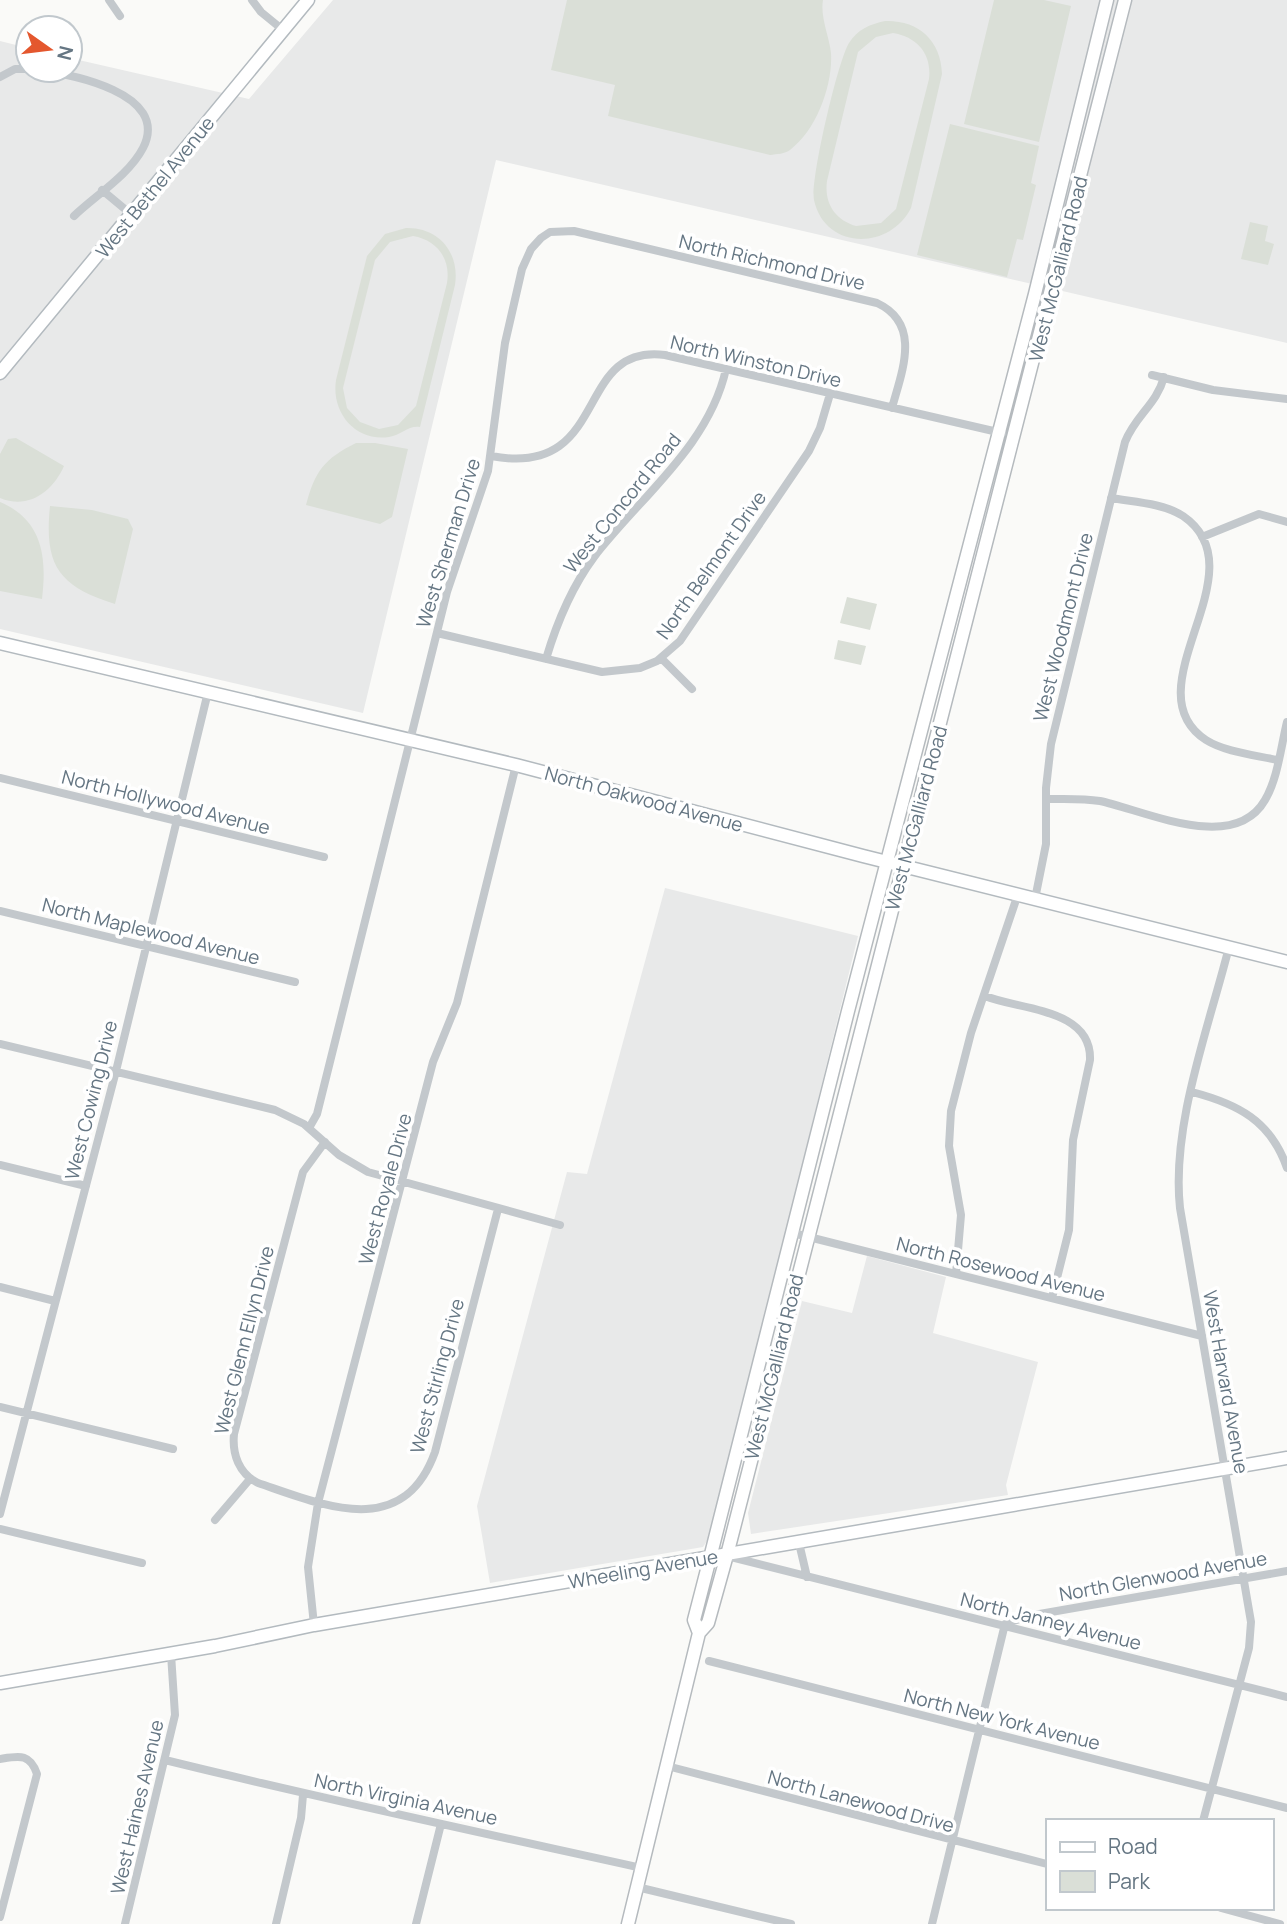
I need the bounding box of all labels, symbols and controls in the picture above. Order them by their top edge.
north arrow [14,14,84,84]
text: N [51,43,80,63]
street label: West Bethel Avenue [90,111,220,263]
street label: West McGalliard Road [1022,174,1094,364]
street label: North Richmond Drive [677,228,867,296]
street label: North Winston Drive [668,329,844,393]
street label: West Concord Road [557,427,687,579]
street label: West Sherman Drive [410,455,486,631]
street label: North Belmont Drive [650,486,772,644]
street label: West Woodmont Drive [1027,530,1099,724]
street label: West McGalliard Road [879,723,953,913]
street label: North Oakwood Avenue [542,760,746,838]
street label: North Hollywood Avenue [59,764,273,840]
street label: North Maplewood Avenue [39,891,263,971]
street label: West Cowing Drive [59,1018,123,1182]
street label: West Royale Drive [352,1110,418,1268]
street label: North Rosewood Avenue [894,1230,1108,1308]
street label: West Glenn Ellyn Drive [208,1243,280,1437]
street label: West McGalliard Road [738,1272,810,1462]
street label: West Harvard Avenue [1197,1288,1255,1476]
street label: West Stirling Drive [404,1296,470,1456]
street label: Wheeling Avenue [566,1543,720,1595]
street label: North Glenwood Avenue [1057,1545,1269,1607]
street label: North Janney Avenue [958,1586,1144,1656]
street label: North New York Avenue [901,1682,1103,1756]
street label: West Haines Avenue [104,1717,170,1897]
street label: North Lanewood Drive [765,1764,957,1838]
street label: North Virginia Avenue [312,1767,500,1831]
legend [1046,1819,1273,1910]
text: Road [1108,1832,1158,1860]
text: Park [1108,1867,1150,1895]

